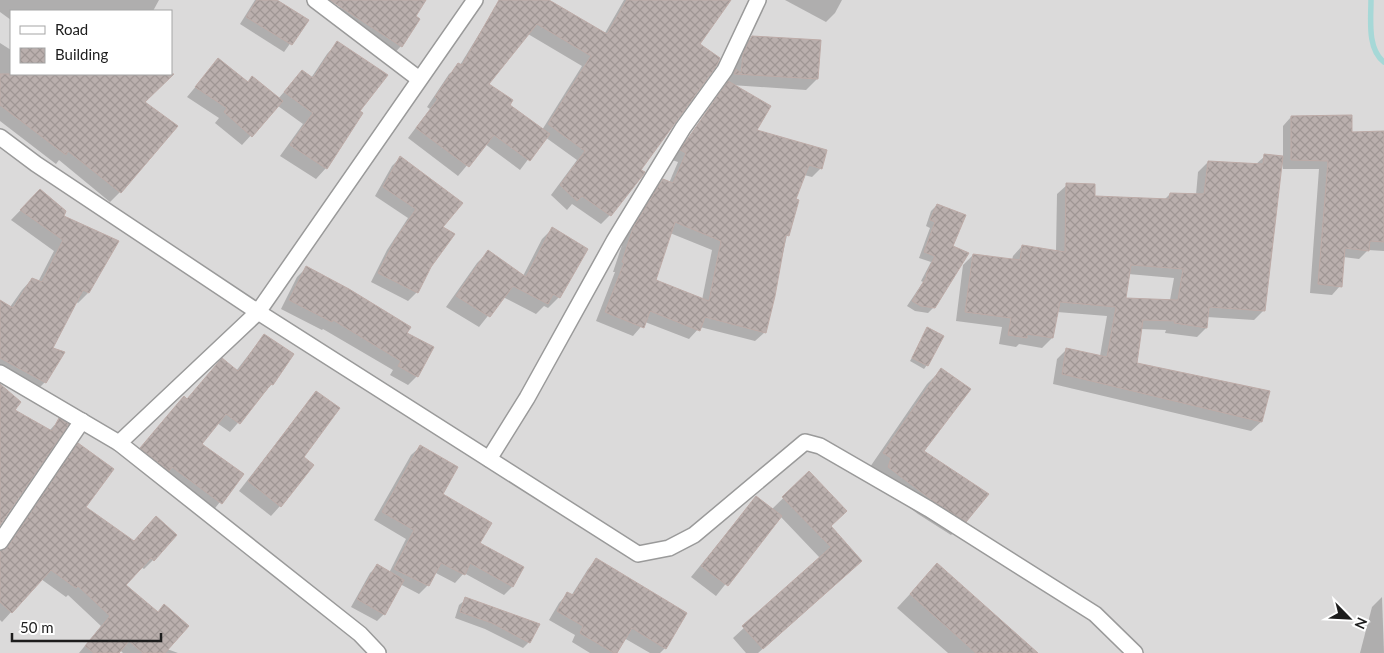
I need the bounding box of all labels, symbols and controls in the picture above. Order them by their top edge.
legend [10,10,172,75]
text: Road [55,20,88,38]
text: Building [55,45,108,63]
north arrow [1324,593,1374,643]
scale bar [12,610,161,642]
text: N [1351,615,1371,632]
text: 50 m [20,618,54,636]

